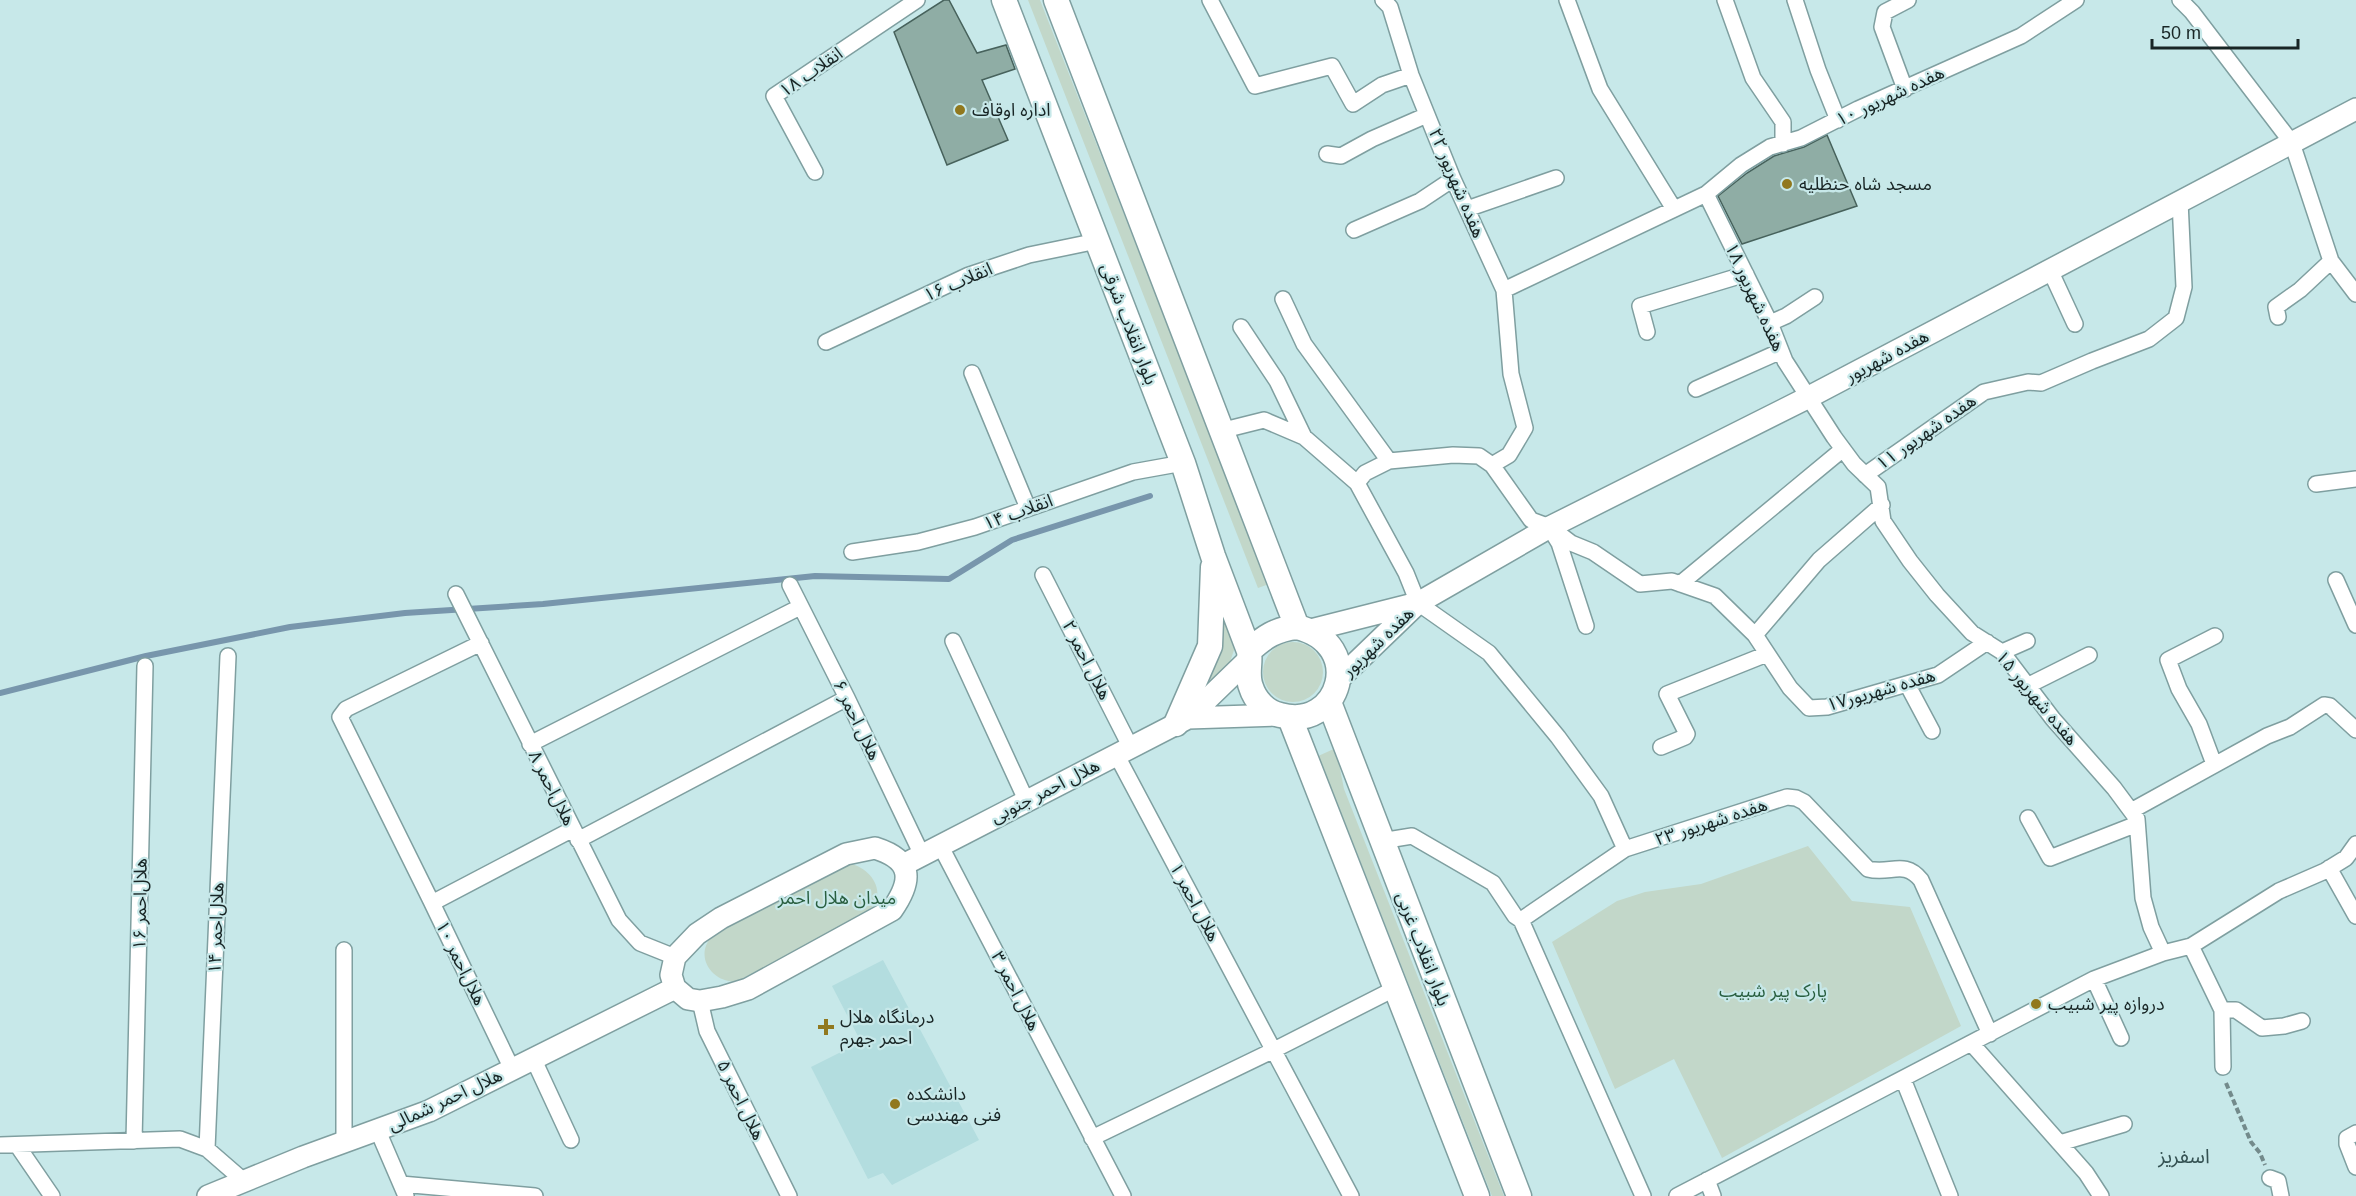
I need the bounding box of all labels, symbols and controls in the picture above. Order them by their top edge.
scale bar [2152,12,2298,50]
text: 50 m [2161,23,2201,43]
street label: انقلاب ۱۸ [776,43,846,101]
street label: هفده شهریور ۱۰ [1833,62,1948,131]
place label: اداره اوقاف [972,100,1051,121]
marker: اداره اوقاف [953,103,967,117]
street label: هفده شهریور ۲۲ [1424,125,1489,241]
place label: مسجد شاه حنظلیه [1799,174,1932,194]
marker: مسجد شاه حنظلیه [1780,177,1794,191]
street label: هفده شهریور ۱۸ [1720,240,1789,355]
street label: انقلاب ۱۶ [921,259,995,305]
street label: بلوار انقلاب شرقی [1096,261,1161,388]
street label: هفده شهریور [1841,326,1933,388]
street label: هفده شهریور ۱۱ [1872,390,1980,475]
street label: انقلاب ۱۴ [981,490,1055,534]
street label: هفده شهریور [1337,603,1419,682]
street label: هلال احمر ۲ [1058,617,1116,703]
street label: هفده شهریور ۱۵ [1991,647,2082,750]
street label: هفده شهریور۱۷ [1824,665,1938,716]
street label: هلال احمر ۶ [828,677,885,764]
street label: هلال‌احمر ۸ [524,747,579,829]
street label: هلال احمر جنوبی [987,755,1103,828]
street label: هفده شهریور ۲۳ [1652,794,1770,851]
street label: هلال‌احمر ۱۶ [129,858,152,950]
street label: هلال احمر ۱ [1165,859,1224,945]
street label: هلال‌احمر ۱۴ [204,882,229,974]
park label: میدان هلال احمر [777,888,896,909]
street label: بلوار انقلاب غربی [1391,889,1454,1009]
street label: هلال‌احمر ۱۰ [431,917,490,1009]
street label: هلال احمر ۳ [987,948,1045,1034]
park label: پارک پیر شبیب [1719,981,1827,1002]
place label: دروازه پیر شبیب [2048,994,2165,1015]
marker: دروازه پیر شبیب [2029,997,2043,1011]
place label: درمانگاه هلال احمر جهرم [840,1007,934,1052]
marker: درمانگاه هلال احمر جهرم [817,1018,835,1036]
street label: هلال احمر ۵ [712,1057,769,1144]
street label: هلال احمر شمالی [385,1065,506,1136]
place label: دانشکده فنی مهندسی [907,1084,1001,1126]
marker: دانشکده فنی مهندسی [888,1097,902,1111]
district label: اسفریز [2157,1145,2210,1168]

